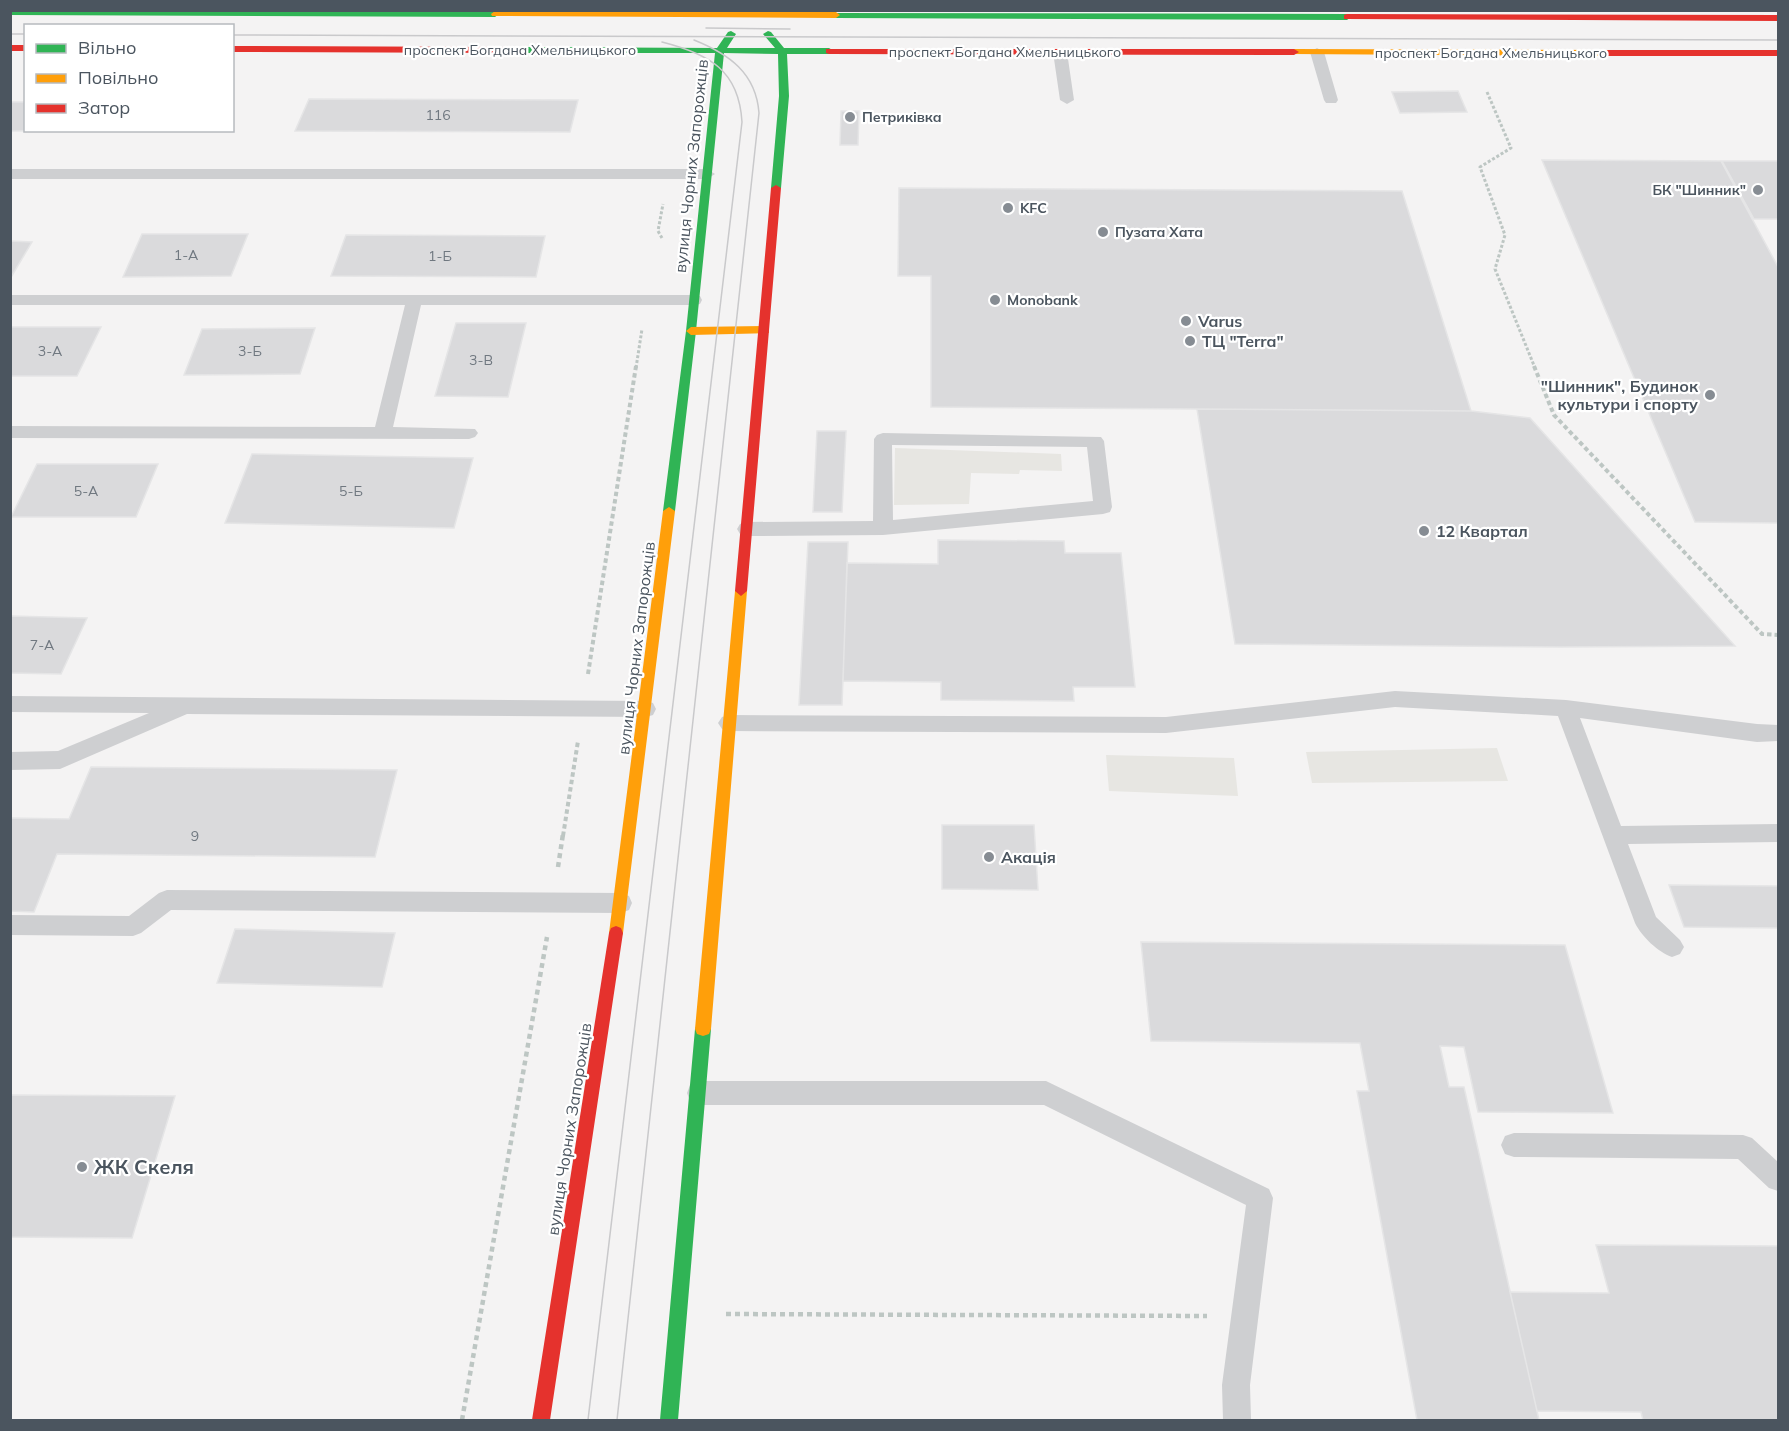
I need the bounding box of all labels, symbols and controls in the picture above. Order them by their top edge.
legend [24,24,234,132]
text: Вільно [78,36,136,59]
street label: проспект Богдана Хмельницького [404,41,636,59]
street label: проспект Богдана Хмельницького [889,43,1121,61]
street label: проспект Богдана Хмельницького [1375,44,1607,62]
street label: вулиця Чорних Запорожців [670,58,712,274]
text: Повільно [78,66,158,89]
text: Затор [78,96,130,119]
house number: 116 [425,106,451,124]
place label: Петриківка [862,108,942,126]
marker: Петриківка [843,110,857,124]
place label: БК "Шинник" [1652,181,1746,199]
marker: БК "Шинник" [1751,183,1765,197]
place label: KFC [1020,199,1047,217]
marker: KFC [1001,201,1015,215]
place label: Пузата Хата [1115,223,1203,241]
marker: Пузата Хата [1096,225,1110,239]
house number: 1-А [174,246,199,264]
house number: 1-Б [428,247,452,265]
place label: Monobank [1007,291,1078,309]
marker: Monobank [988,293,1002,307]
place label: Varus [1197,311,1242,331]
marker: Varus [1179,314,1193,328]
place label: ТЦ "Terra" [1202,331,1284,351]
marker: ТЦ "Terra" [1183,334,1197,348]
house number: 3-А [38,342,63,360]
house number: 3-Б [238,342,262,360]
house number: 3-В [469,351,493,369]
place label: "Шинник", Будинок культури і спорту [1541,376,1699,414]
marker: "Шинник", Будинок культури і спорту [1703,388,1717,402]
house number: 5-А [74,482,99,500]
house number: 5-Б [339,482,363,500]
place label: 12 Квартал [1436,521,1528,541]
marker: 12 Квартал [1417,524,1431,538]
street label: вулиця Чорних Запорожців [613,540,659,756]
house number: 7-А [30,636,55,654]
house number: 9 [191,827,199,845]
place label: Акація [1001,847,1056,867]
marker: Акація [982,850,996,864]
street label: вулиця Чорних Запорожців [542,1021,596,1237]
place label: ЖК Скеля [94,1154,194,1179]
marker: ЖК Скеля [75,1160,89,1174]

